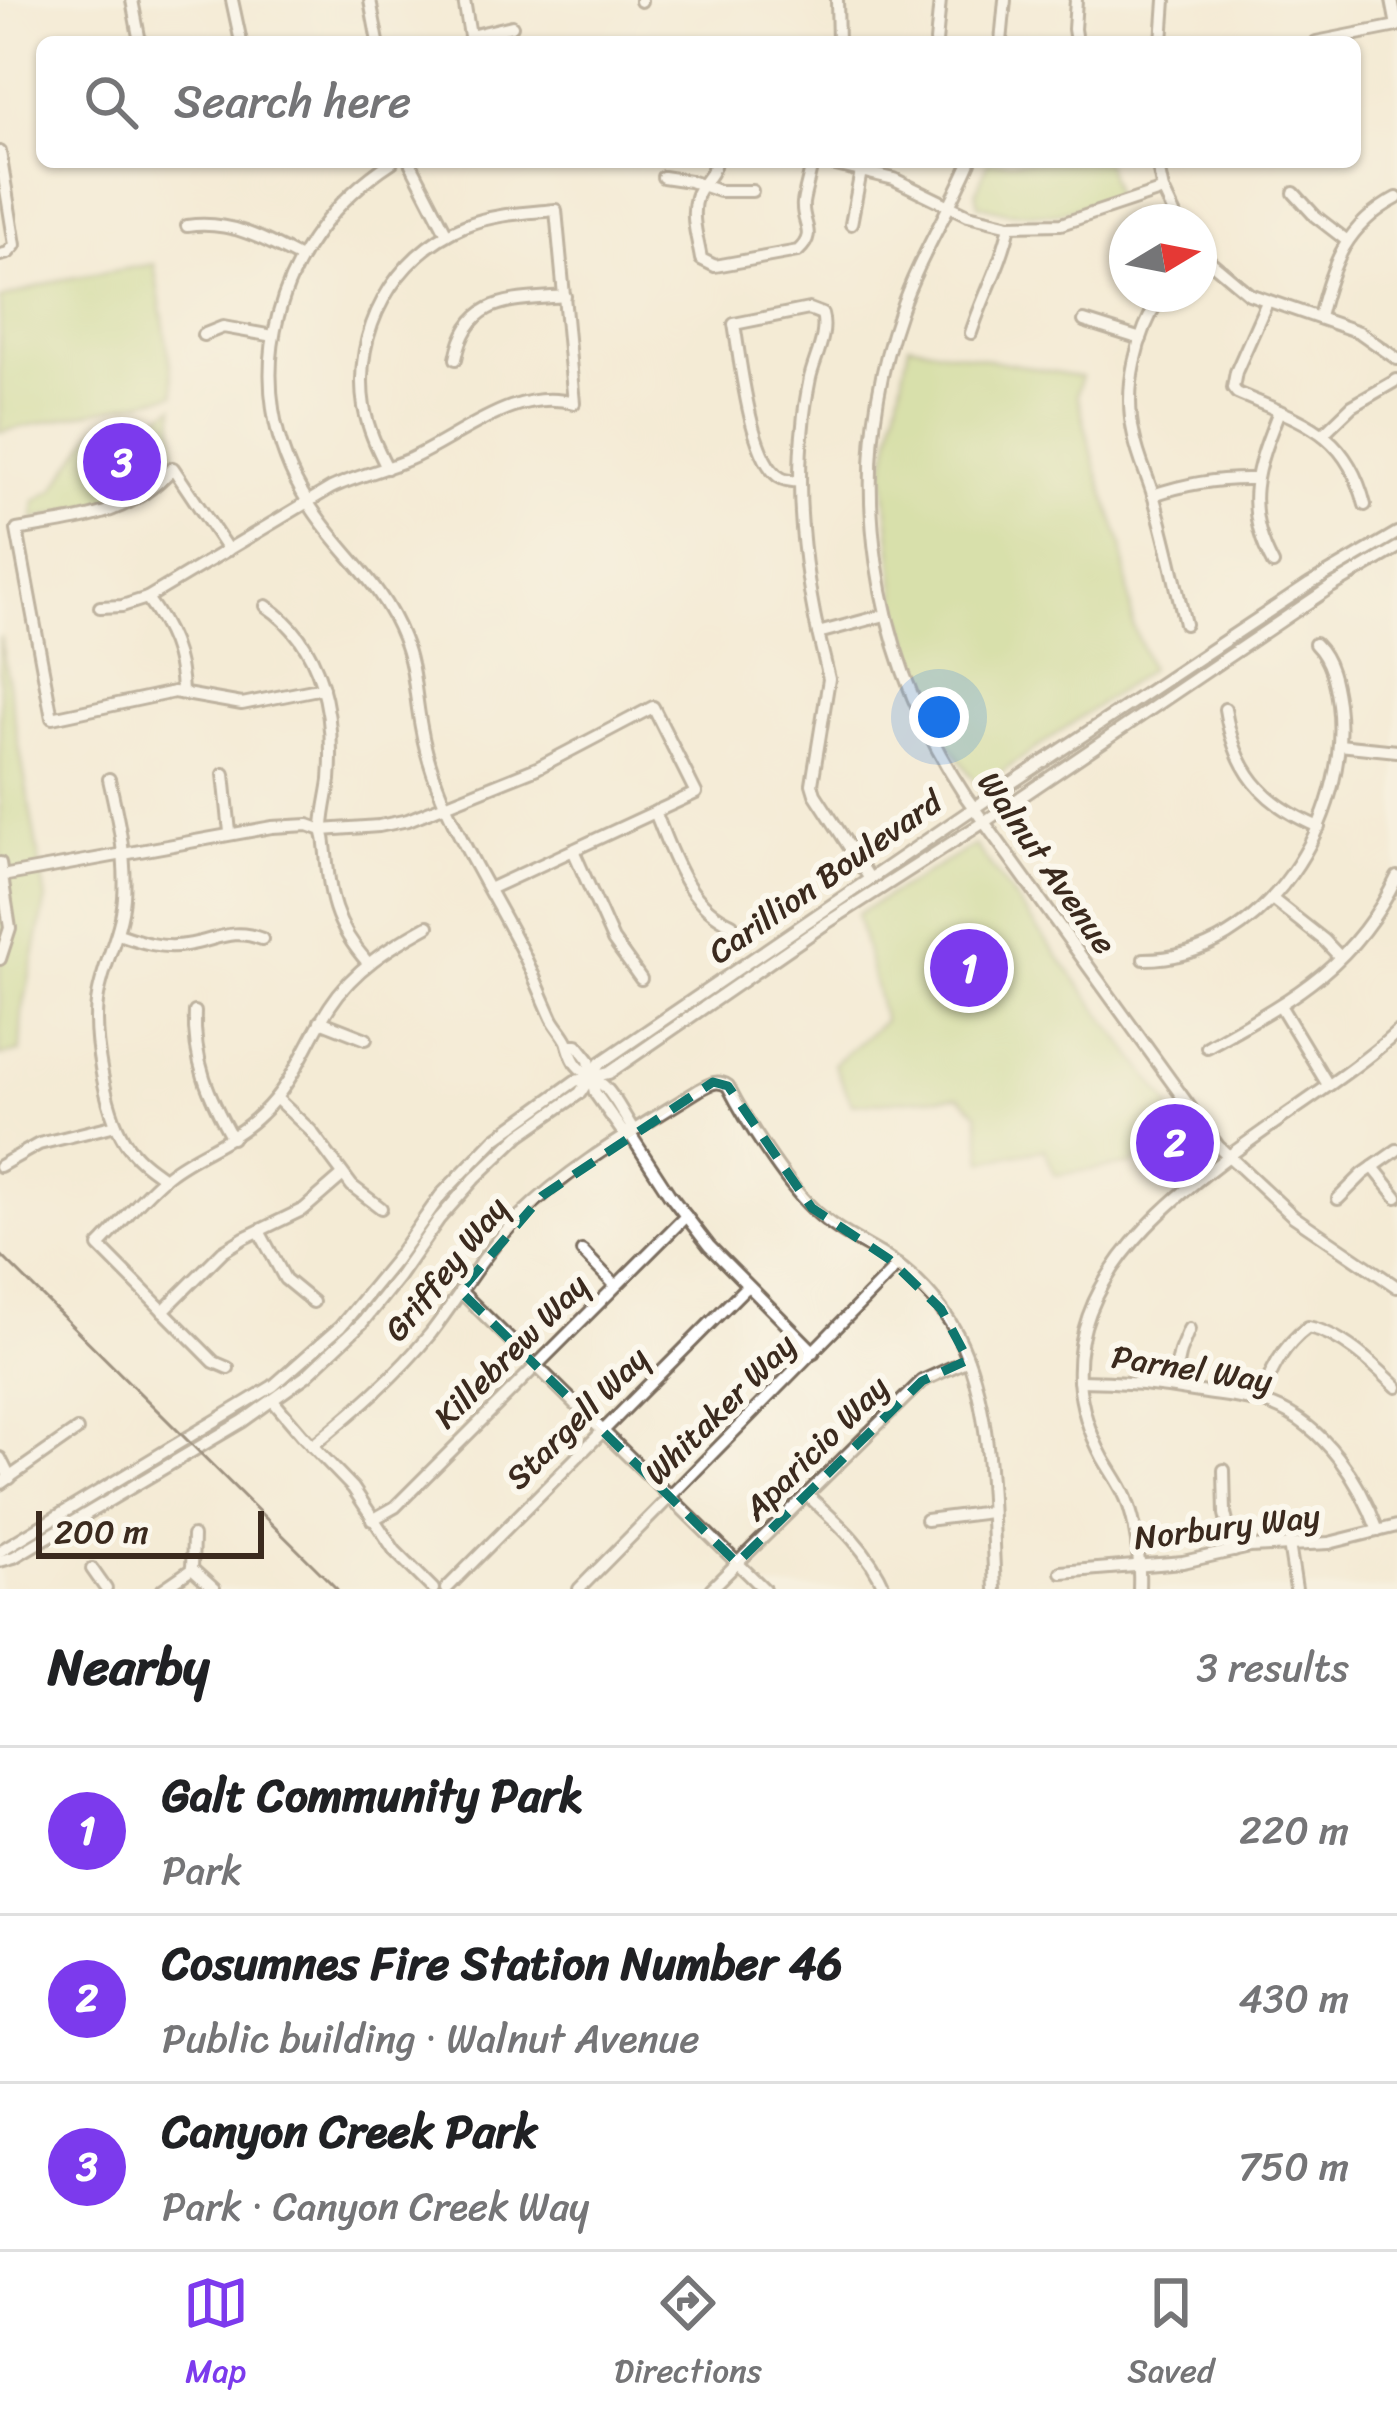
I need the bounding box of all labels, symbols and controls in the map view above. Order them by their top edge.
search box [36,36,1361,168]
text: Search here [174,62,411,142]
icon: search [78,69,144,135]
north arrow [1109,204,1217,312]
pin: 3 [83,417,161,507]
your location [909,687,969,747]
street label: Walnut Avenue [962,759,1132,967]
street label: Carillion Boulevard [696,773,957,980]
pin: 1 [930,923,1008,1013]
pin: 2 [1136,1098,1214,1188]
street label: Griffey Way [369,1183,523,1355]
street label: Killebrew Way [419,1259,603,1443]
street label: Whitaker Way [630,1318,811,1499]
street label: Parnel Way [1107,1328,1277,1410]
street label: Stargell Way [491,1332,663,1504]
street label: Aparicio Way [728,1360,904,1536]
street label: Norbury Way [1131,1487,1324,1567]
text: 200 m [54,1503,149,1561]
scale bar [36,1505,264,1558]
text: Nearby [48,1622,209,1712]
text: 3 results [1196,1633,1349,1702]
text: Galt Community Park [162,1756,583,1836]
text: 1 [79,1796,95,1865]
text: 220 m [1239,1796,1349,1865]
text: Park [162,1836,242,1905]
text: Cosumnes Fire Station Number 46 [162,1924,843,2004]
text: 2 [76,1964,98,2033]
text: 430 m [1238,1964,1349,2033]
text: Public building · Walnut Avenue [162,2004,699,2073]
text: Canyon Creek Park [162,2092,538,2172]
text: 3 [76,2132,98,2201]
text: 750 m [1238,2132,1349,2201]
text: Park · Canyon Creek Way [162,2172,589,2241]
tab: Map [183,2270,249,2400]
tab: Directions [614,2270,762,2400]
tab: Saved [1127,2270,1214,2400]

